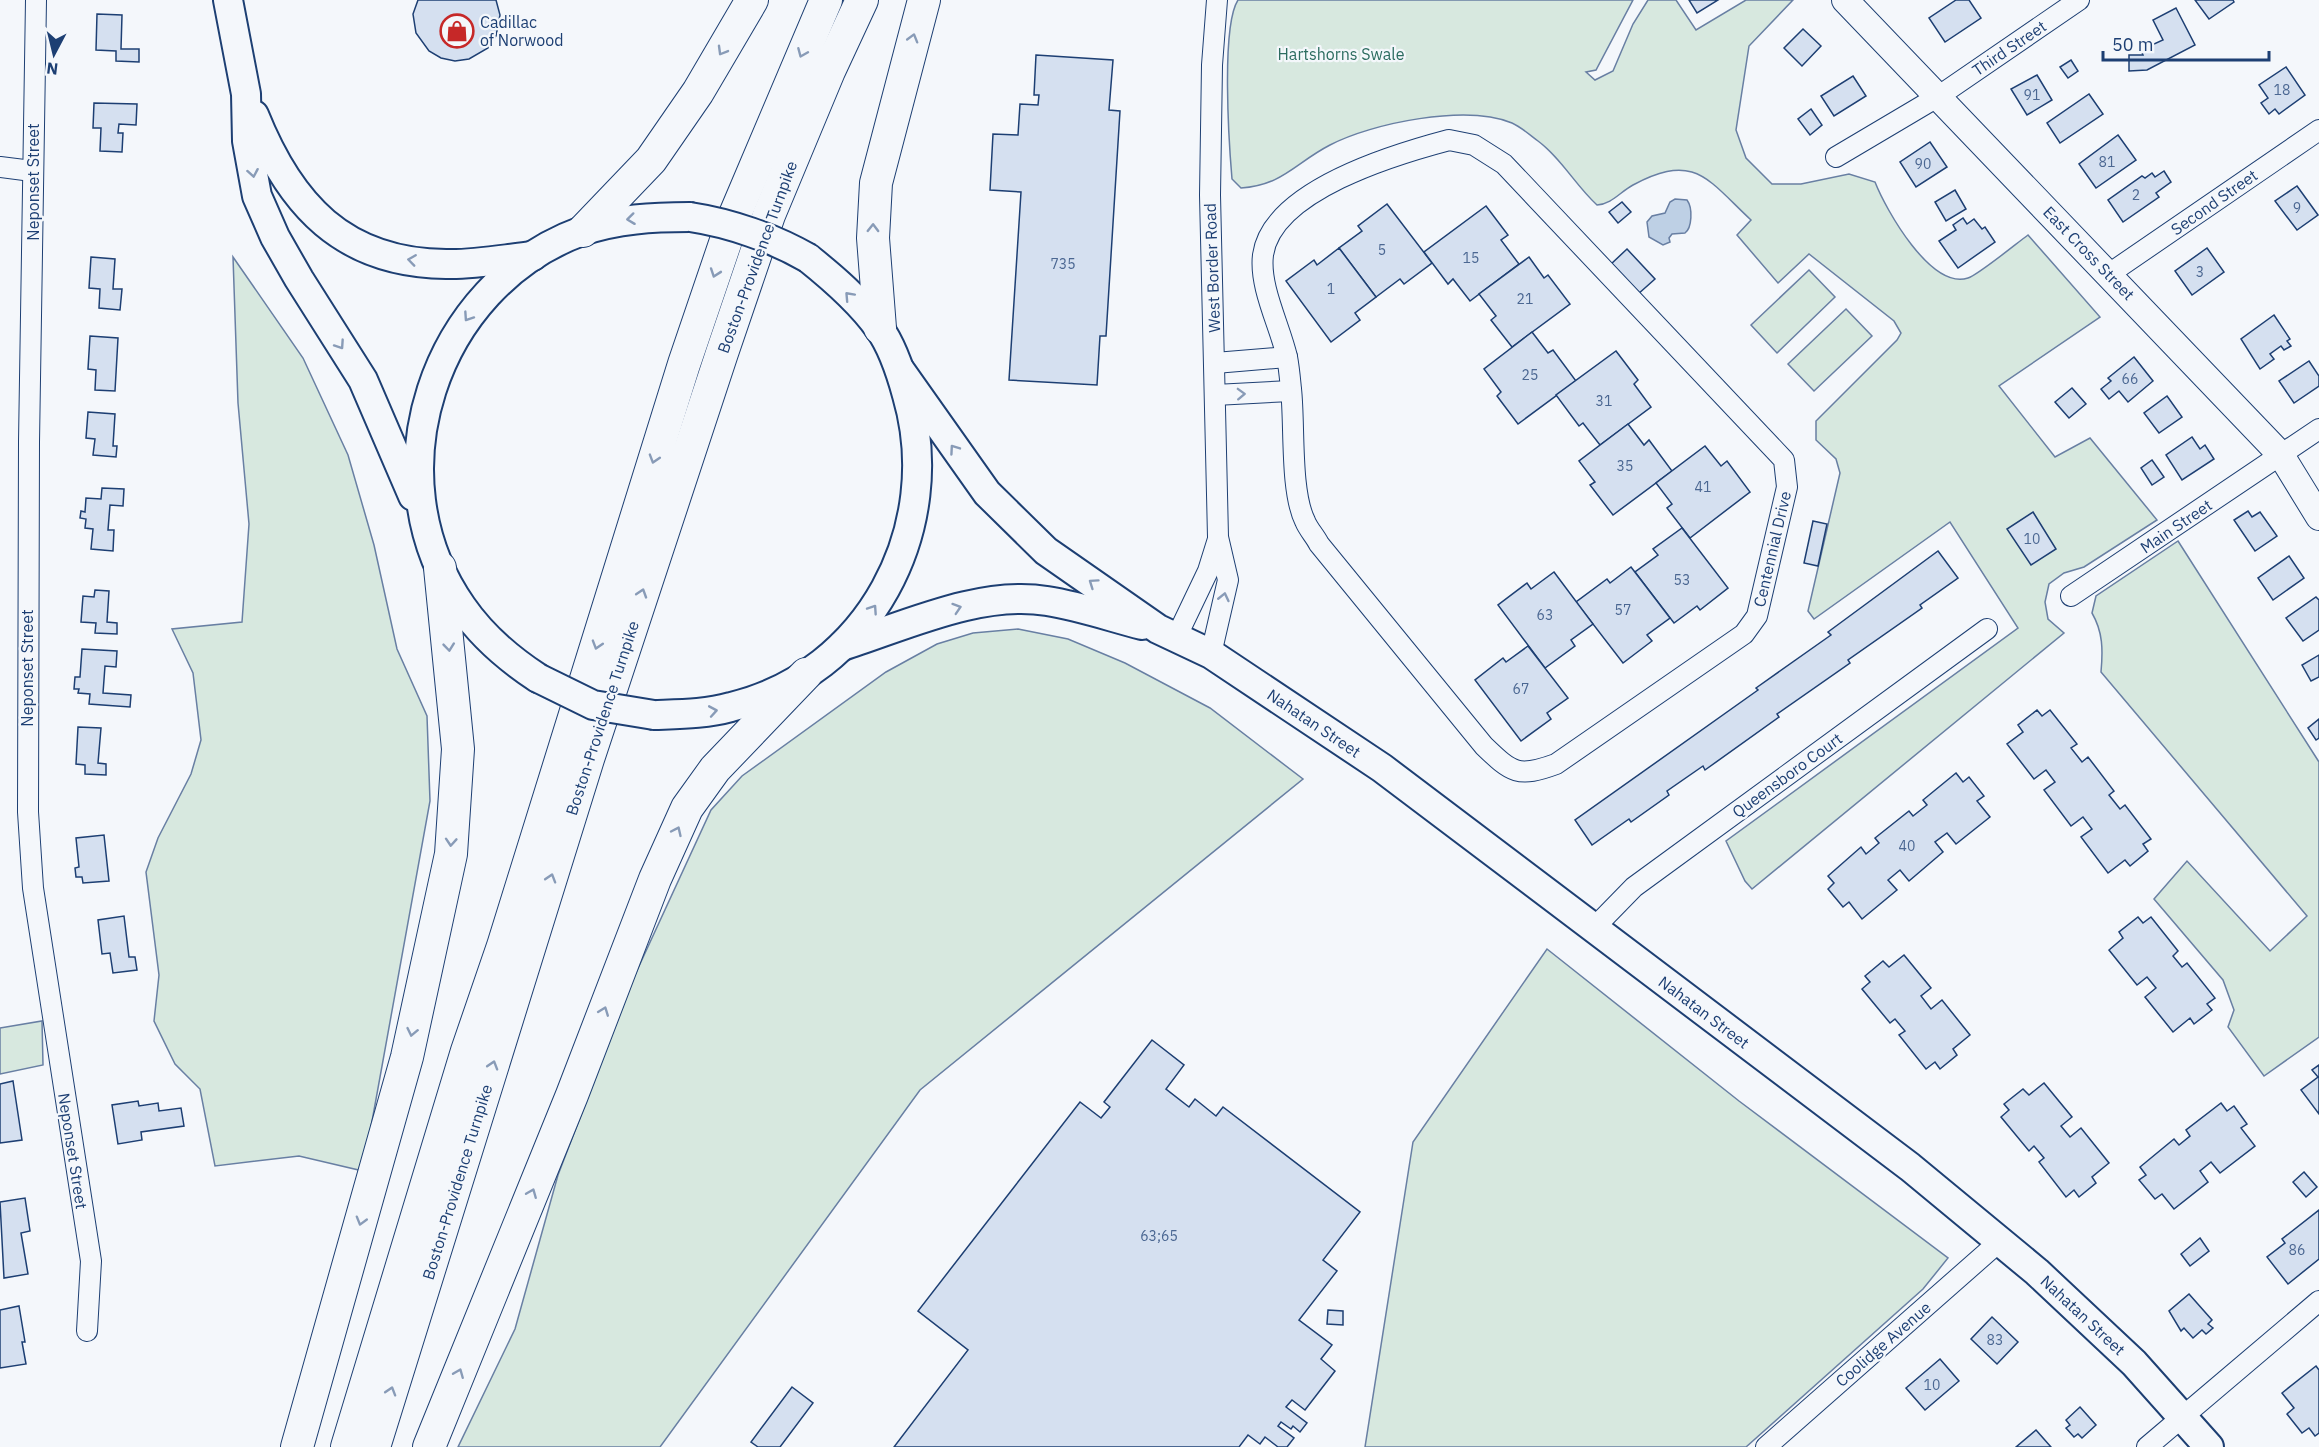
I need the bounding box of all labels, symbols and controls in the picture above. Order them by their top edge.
place label: Cadillac of Norwood [480,12,563,50]
shop icon: Cadillac of Norwood [439,13,475,49]
street label: Third Street [1968,16,2050,80]
north arrow [24,24,84,84]
scale bar [2103,24,2270,62]
one-way arrow [906,33,918,44]
text: 50 m [2112,33,2154,56]
one-way arrow [718,44,729,55]
park label: Hartshorns Swale [1278,44,1405,64]
one-way arrow [797,47,809,58]
text: N [45,58,59,80]
house number: 18 [2274,81,2290,99]
house number: 91 [2024,86,2040,104]
street label: Neponset Street [23,123,43,241]
house number: 81 [2099,153,2115,171]
house number: 90 [1915,155,1931,173]
street label: Boston-Providence Turnpike [713,158,801,356]
street label: Second Street [2167,165,2261,239]
one-way arrow [246,168,258,177]
house number: 2 [2132,186,2140,204]
house number: 9 [2293,199,2301,217]
street label: East Cross Street [2039,202,2139,304]
street label: West Border Road [1200,203,1224,333]
one-way arrow [627,213,636,225]
one-way arrow [867,224,879,233]
house number: 5 [1378,241,1386,259]
house number: 15 [1463,249,1479,267]
one-way arrow [407,255,417,267]
house number: 735 [1050,255,1076,273]
house number: 3 [2196,263,2204,281]
one-way arrow [709,267,722,278]
house number: 1 [1327,280,1335,298]
house number: 21 [1517,290,1533,308]
one-way arrow [845,292,856,302]
one-way arrow [464,310,475,321]
one-way arrow [333,339,344,350]
house number: 25 [1522,366,1538,384]
house number: 66 [2122,370,2138,388]
one-way arrow [1236,388,1245,401]
house number: 31 [1596,392,1612,410]
one-way arrow [950,444,961,455]
one-way arrow [649,453,662,464]
house number: 35 [1617,457,1633,475]
house number: 41 [1695,478,1711,496]
street label: Centennial Drive [1749,489,1795,609]
street label: Main Street [2136,495,2216,557]
house number: 10 [2024,530,2040,548]
house number: 53 [1674,571,1690,589]
one-way arrow [1089,579,1100,590]
one-way arrow [635,588,647,599]
one-way arrow [1216,592,1229,602]
house number: 57 [1615,601,1631,619]
one-way arrow [951,603,962,615]
one-way arrow [865,604,876,615]
house number: 63 [1537,606,1553,624]
street label: Neponset Street [17,609,37,727]
street label: Boston-Providence Turnpike [561,618,643,818]
one-way arrow [592,639,604,650]
one-way arrow [442,643,454,652]
house number: 67 [1513,680,1529,698]
street label: Nahatan Street [1263,684,1365,762]
one-way arrow [707,705,717,718]
street label: Queensboro Court [1728,728,1846,822]
one-way arrow [669,826,681,837]
one-way arrow [445,837,458,846]
house number: 40 [1899,837,1915,855]
one-way arrow [544,873,556,884]
street label: Nahatan Street [1655,971,1753,1053]
one-way arrow [596,1007,609,1017]
one-way arrow [406,1027,419,1037]
one-way arrow [486,1060,499,1071]
street label: Boston-Providence Turnpike [418,1082,496,1282]
street label: Neponset Street [54,1092,92,1210]
one-way arrow [525,1188,538,1198]
one-way arrow [356,1216,369,1226]
house number: 63;65 [1140,1227,1178,1245]
house number: 86 [2289,1241,2305,1259]
street label: Nahatan Street [2037,1271,2129,1359]
street label: Coolidge Avenue [1831,1297,1935,1391]
house number: 83 [1987,1331,2003,1349]
one-way arrow [452,1369,464,1380]
house number: 10 [1924,1376,1940,1394]
one-way arrow [384,1386,397,1397]

